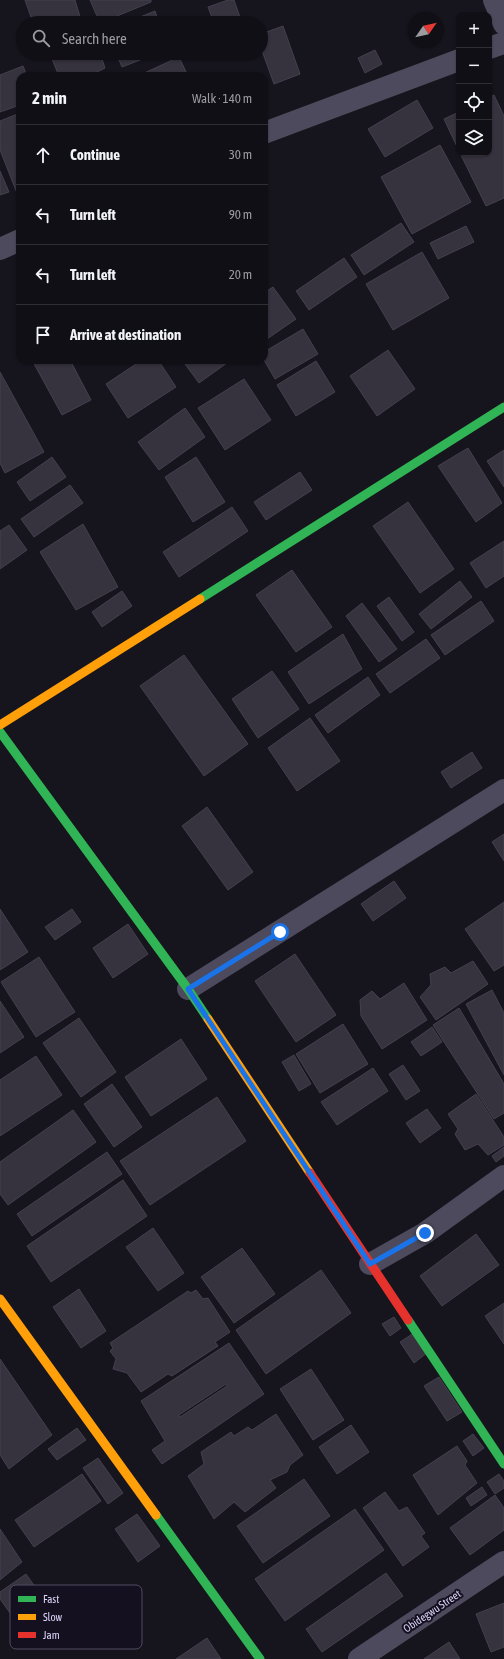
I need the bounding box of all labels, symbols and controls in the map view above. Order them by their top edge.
north arrow [408,12,444,48]
map controls [456,12,492,156]
button: + [456,12,492,48]
search box [16,16,268,60]
icon: search [30,27,52,49]
text: Search here [62,30,127,47]
button: − [456,48,492,84]
button: locate [456,84,492,120]
text: 2 min [32,88,67,108]
text: Walk · 140 m [192,91,252,106]
button: layers [456,120,492,156]
icon: ahead [32,144,54,166]
text: Continue [70,146,120,163]
text: 30 m [229,147,252,162]
icon: left [32,204,54,226]
text: Turn left [70,206,116,223]
text: 90 m [229,207,252,222]
icon: left [32,264,54,286]
text: Turn left [70,266,116,283]
text: 20 m [229,267,252,282]
icon: arrive [32,324,54,346]
text: Arrive at destination [70,326,181,343]
route start [271,923,289,941]
route end [416,1224,434,1242]
legend [10,1585,142,1649]
street label: Obidegwu Street [401,1587,463,1635]
text: Fast [43,1593,59,1605]
text: Slow [43,1611,62,1623]
text: Jam [43,1629,60,1641]

